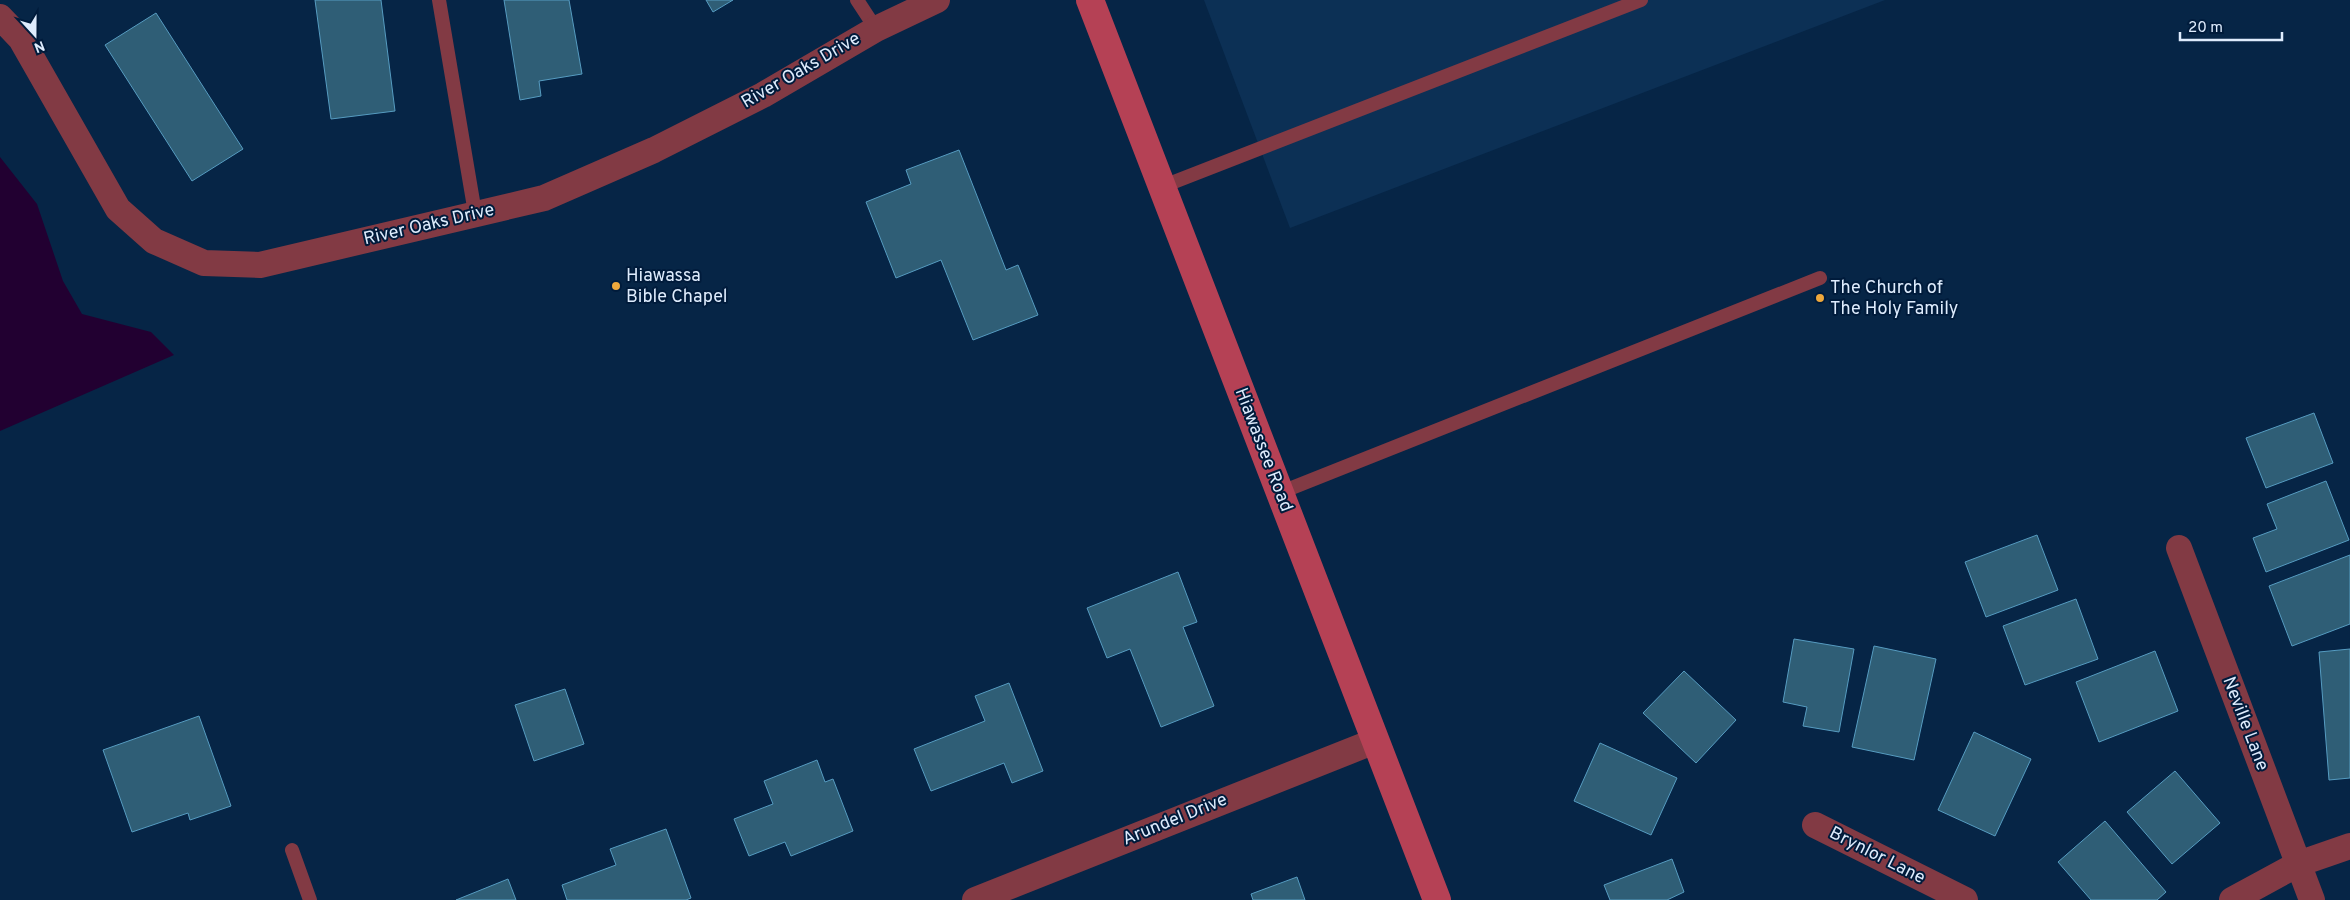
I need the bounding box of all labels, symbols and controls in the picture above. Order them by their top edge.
north arrow [10,10,60,60]
scale bar [2180,10,2282,42]
text: 20 m [2188,19,2223,38]
street label: River Oaks Drive [737,28,865,114]
text: N [31,36,47,55]
street label: River Oaks Drive [361,199,497,251]
place label: Hiawassa Bible Chapel [626,265,728,309]
place label: The Church of The Holy Family [1830,277,1958,321]
marker: Hiawassa Bible Chapel [610,280,622,292]
marker: The Church of The Holy Family [1814,292,1826,304]
street label: Hiawassee Road [1229,385,1297,515]
street label: Neville Lane [2217,674,2273,774]
street label: Arundel Drive [1119,789,1231,851]
street label: Brynlor Lane [1825,822,1929,890]

